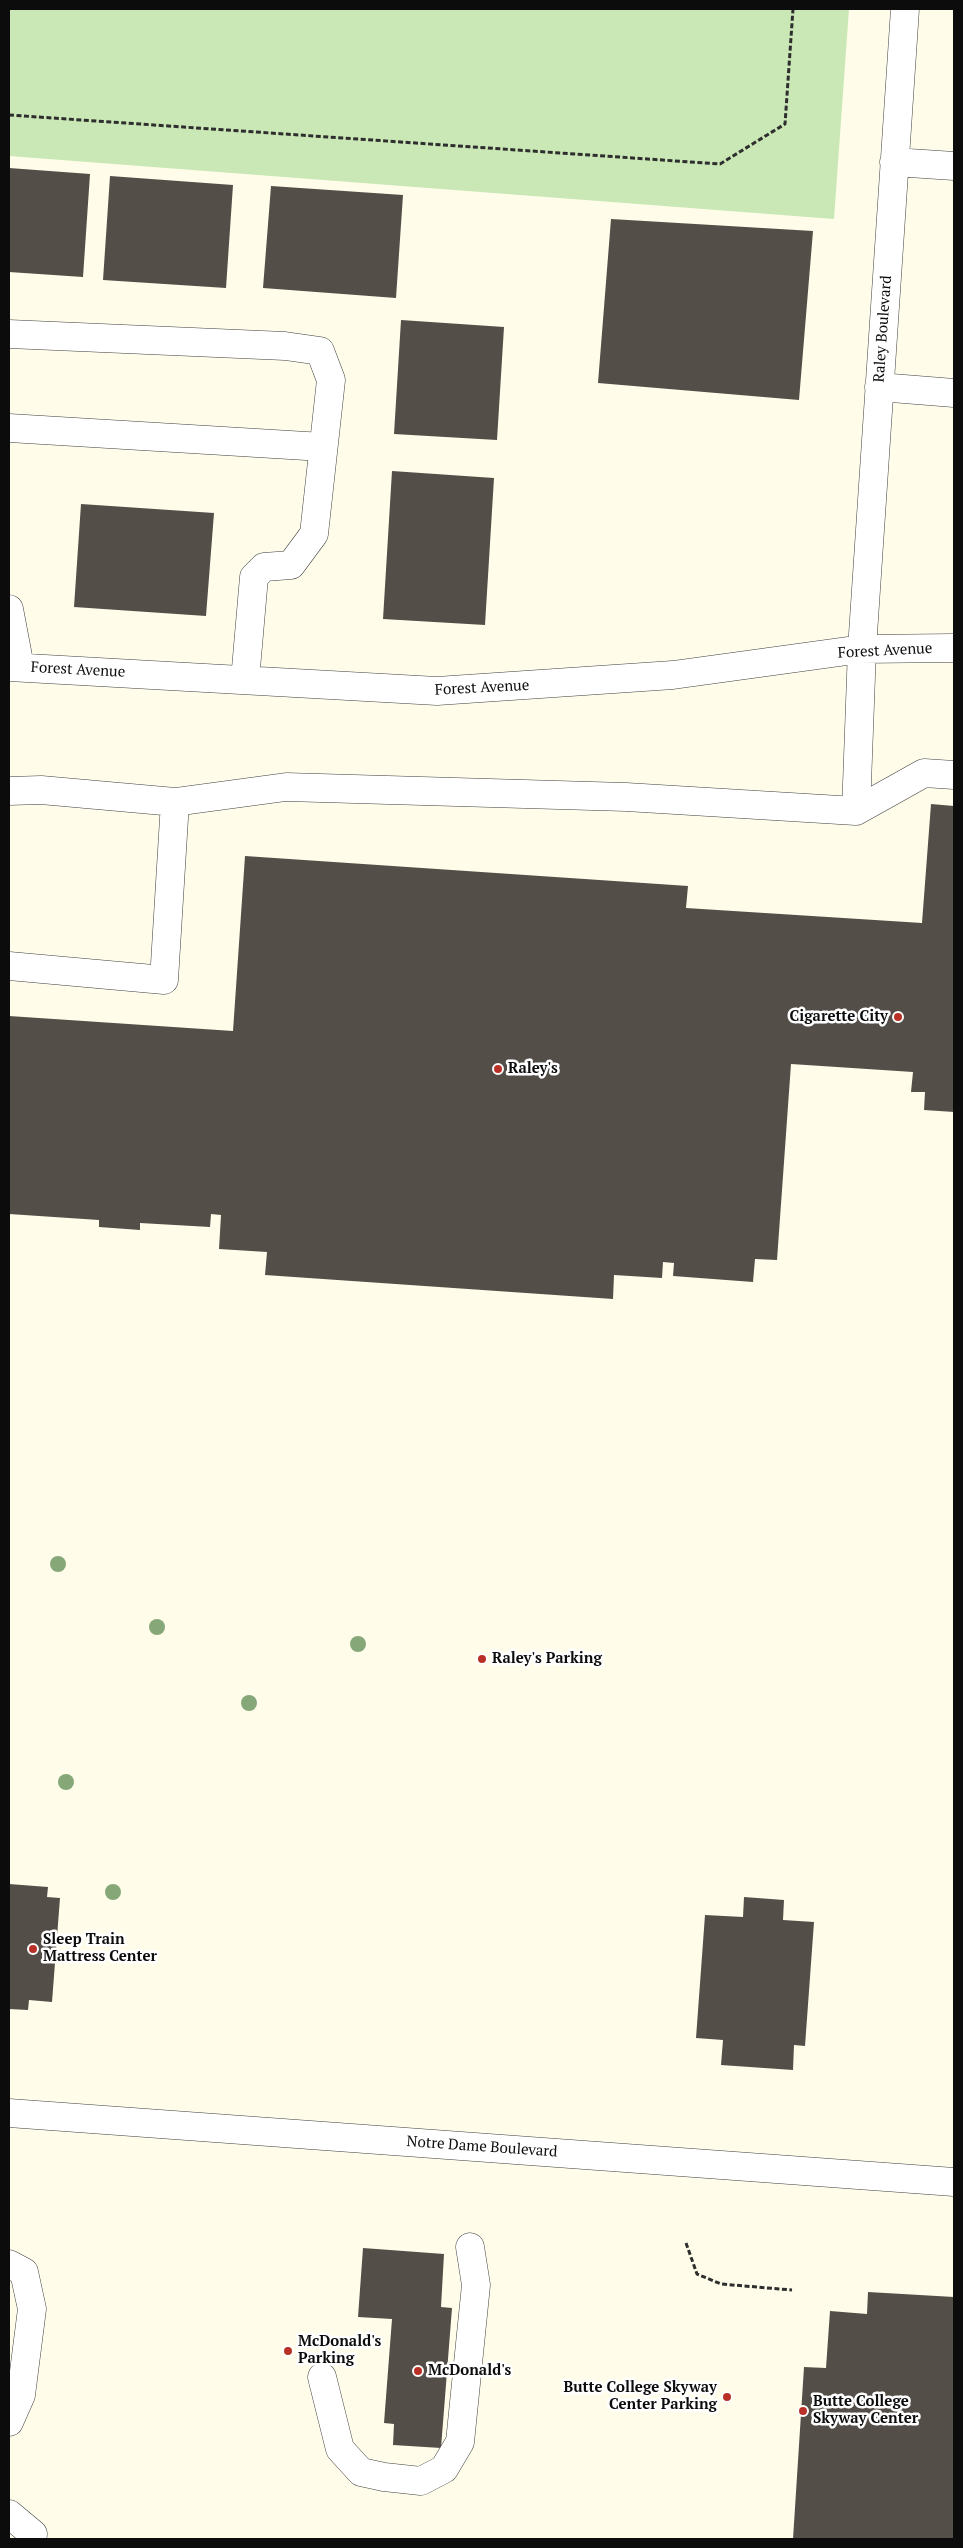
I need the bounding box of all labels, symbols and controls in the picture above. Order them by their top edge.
street label: Raley Boulevard [870,275,896,383]
street label: Forest Avenue [837,640,933,662]
street label: Forest Avenue [30,659,126,681]
street label: Forest Avenue [434,677,530,699]
place label: Cigarette City [789,1008,888,1026]
marker: Cigarette City [892,1011,904,1023]
place label: Raley's [508,1060,558,1078]
marker: Raley's [492,1063,504,1075]
place label: Raley's Parking [492,1650,602,1668]
marker: Raley's Parking [476,1653,488,1665]
place label: Sleep Train Mattress Center [43,1931,157,1966]
marker: Sleep Train Mattress Center [27,1943,39,1955]
street label: Notre Dame Boulevard [406,2133,558,2161]
place label: McDonald's Parking [298,2333,381,2368]
marker: McDonald's Parking [282,2345,294,2357]
place label: McDonald's [428,2362,511,2380]
marker: McDonald's [412,2365,424,2377]
place label: Butte College Skyway Center Parking [564,2379,717,2414]
marker: Butte College Skyway Center Parking [721,2391,733,2403]
place label: Butte College Skyway Center [813,2393,918,2428]
marker: Butte College Skyway Center [797,2405,809,2417]

